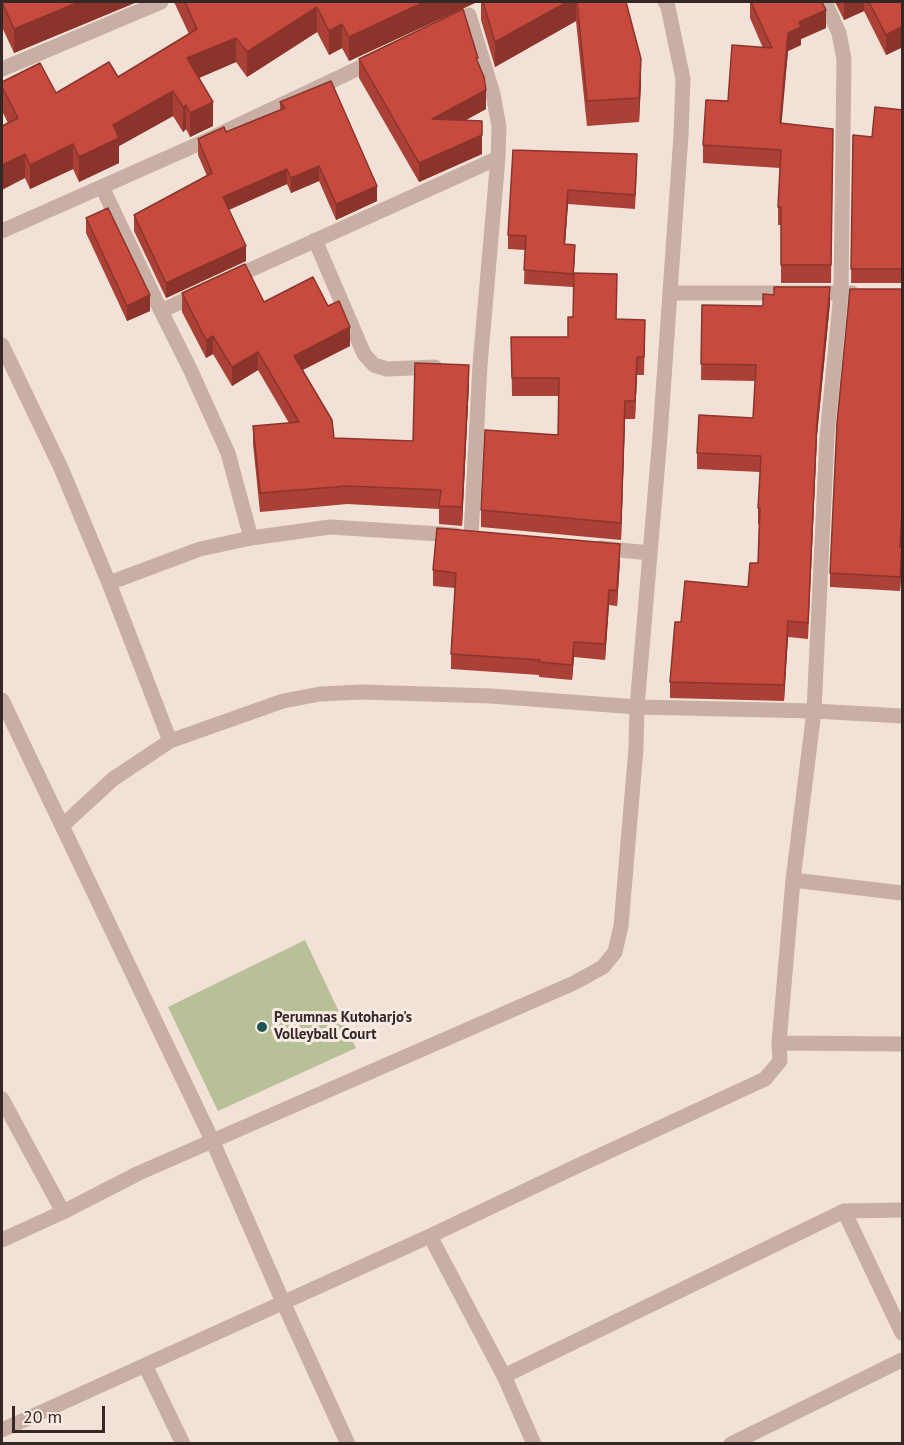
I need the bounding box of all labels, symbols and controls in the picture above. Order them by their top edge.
place label: Perumnas Kutoharjo's Volleyball Court [274,1009,412,1044]
marker: Perumnas Kutoharjo's Volleyball Court [255,1020,269,1034]
scale bar [15,1394,108,1432]
text: 20 m [23,1405,62,1428]

